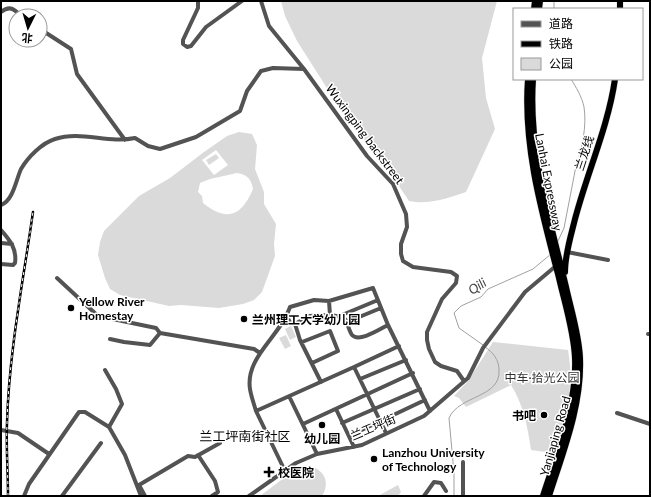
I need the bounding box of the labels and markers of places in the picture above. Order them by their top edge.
place label: Yellow River Homestay [78,294,145,323]
marker: Yellow River Homestay [66,303,76,313]
place label: 兰州理工大学幼儿园 [252,312,360,327]
marker: 兰州理工大学幼儿园 [239,314,249,324]
place label: 书吧 [512,408,536,423]
marker: 书吧 [539,410,549,420]
marker: 幼儿园 [317,420,327,430]
place label: 幼儿园 [304,431,340,446]
place label: Lanzhou University of Technology [382,445,485,474]
marker: Lanzhou University of Technology [369,454,379,464]
place label: 校医院 [278,465,314,480]
marker: 校医院 [263,466,275,478]

